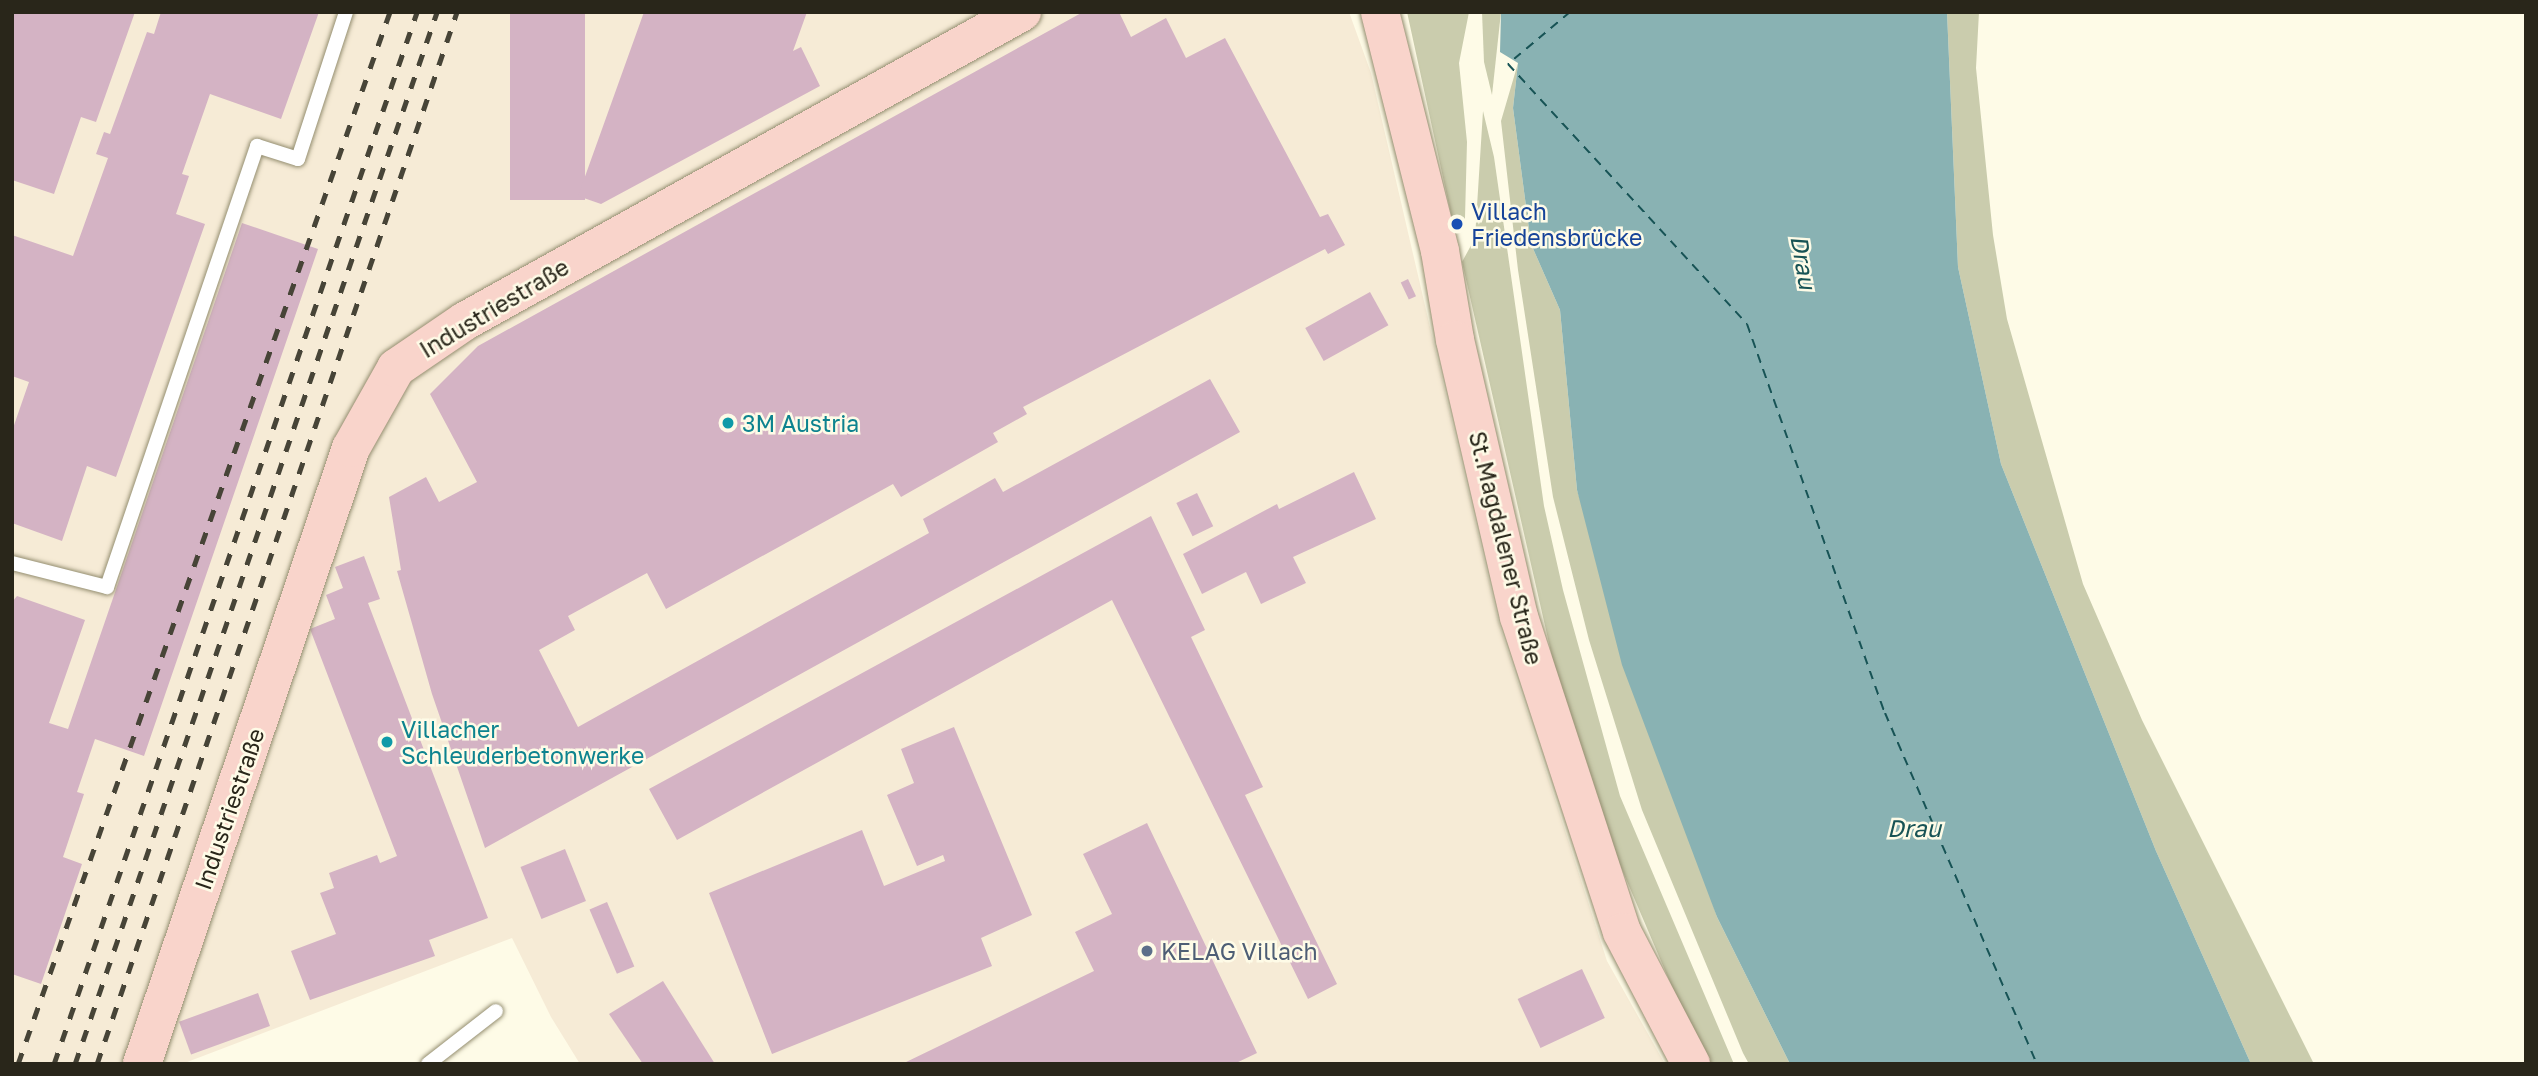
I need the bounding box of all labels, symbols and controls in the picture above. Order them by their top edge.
place label: Villach Friedensbrücke [1471,197,1642,251]
marker: Villach Friedensbrücke [1449,216,1465,232]
water label: Drau [1785,233,1823,291]
street label: Industriestraße [414,253,574,363]
place label: 3M Austria [742,409,859,437]
marker: 3M Austria [720,415,736,431]
street label: St.Magdalener Straße [1464,428,1548,668]
place label: Villacher Schleuderbetonwerke [401,715,644,769]
street label: Industriestraße [188,725,270,893]
marker: Villacher Schleuderbetonwerke [379,734,395,750]
water label: Drau [1887,814,1941,842]
place label: KELAG Villach [1161,937,1318,965]
marker: KELAG Villach [1139,943,1155,959]

